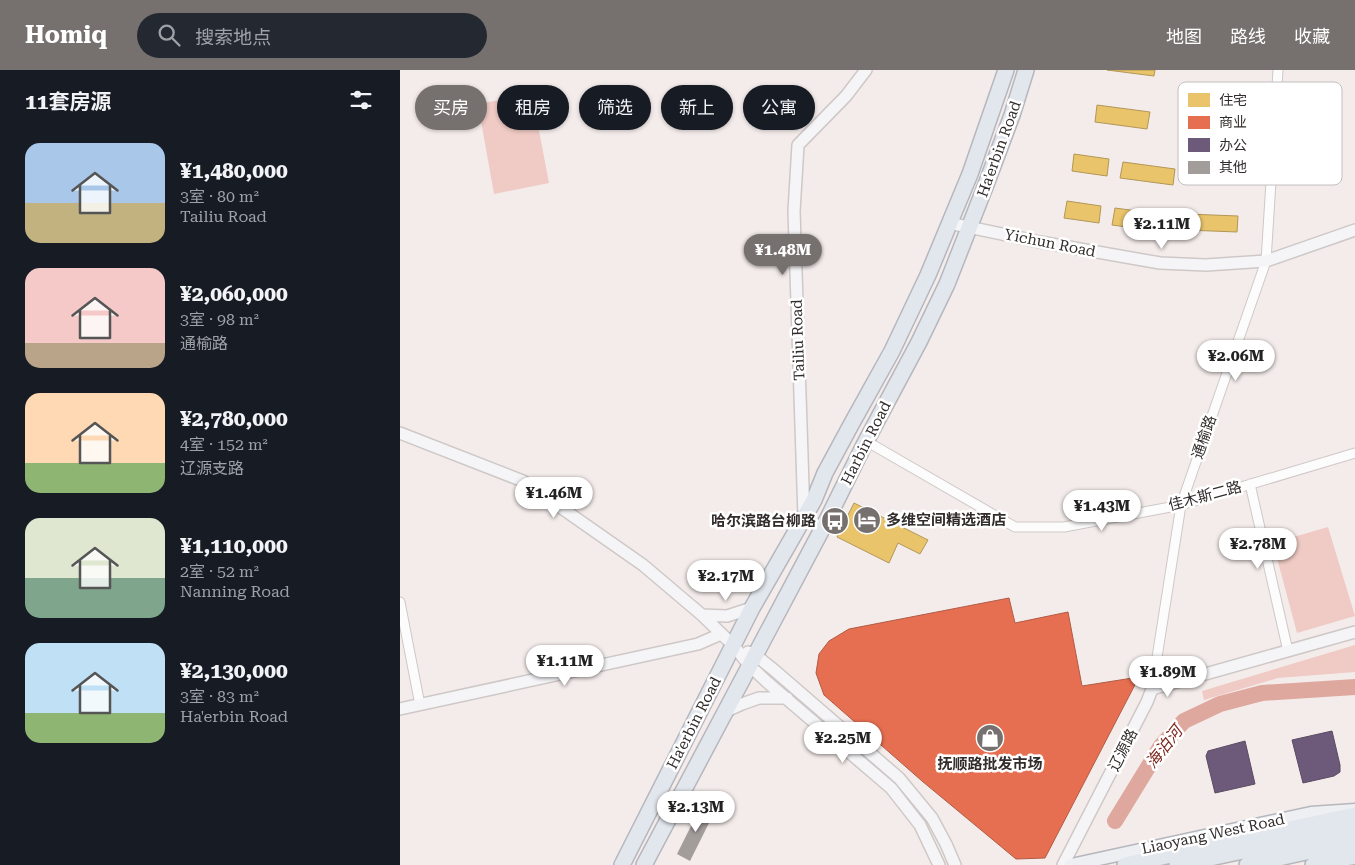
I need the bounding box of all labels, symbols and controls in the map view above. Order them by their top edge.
search box [137,13,487,58]
text: Homiq [25,21,107,49]
icon: search [155,21,183,49]
text: 搜索地点 [195,26,271,49]
text: 地图 [1166,26,1202,47]
text: 路线 [1230,26,1266,47]
text: 收藏 [1294,26,1330,47]
legend [1178,82,1342,185]
chip: 买房 [415,85,487,130]
chip: 租房 [497,85,569,130]
chip: 筛选 [579,85,651,130]
chip: 新上 [661,85,733,130]
chip: 公寓 [743,85,815,130]
icon: filters [347,86,375,114]
text: 11套房源 [25,90,112,114]
text: 住宅 [1219,92,1247,108]
street label: Ha'erbin Road [973,98,1025,200]
text: 商业 [1219,114,1247,130]
text: 办公 [1219,137,1247,153]
text: ¥1,480,000 [180,159,288,183]
text: 其他 [1219,159,1247,175]
icon: home [65,163,125,223]
text: 3室 · 80 m² [180,187,259,206]
text: Tailiu Road [180,207,267,226]
pin: ¥2.11M [1121,208,1203,250]
text: ¥2.11M [1134,214,1190,233]
street label: Yichun Road [1003,225,1098,261]
pin: ¥1.48M [742,234,824,276]
text: ¥1.48M [755,240,811,259]
text: ¥2,060,000 [180,282,288,306]
icon: home [65,288,125,348]
street label: Tailiu Road [788,299,808,381]
text: 3室 · 98 m² [180,310,259,329]
text: 通榆路 [180,334,228,353]
pin: ¥2.06M [1195,340,1277,382]
text: ¥2.06M [1208,346,1264,365]
street label: Harbin Road [837,398,895,488]
text: ¥2,780,000 [180,407,288,431]
icon: home [65,413,125,473]
street label: 通榆路 [1188,413,1220,461]
text: 4室 · 152 m² [180,435,268,454]
text: 辽源支路 [180,459,244,478]
pin: ¥1.46M [513,476,595,519]
street label: 佳木斯二路 [1166,478,1244,514]
text: ¥1.46M [526,483,582,502]
pin: ¥1.43M [1061,490,1143,532]
text: ¥1.43M [1074,496,1130,515]
hotel icon: 多维空间精选酒店 [852,505,882,535]
bus stop icon: 哈尔滨路台柳路 [820,506,850,536]
place label: 多维空间精选酒店 [886,511,1006,529]
place label: 哈尔滨路台柳路 [711,512,816,530]
pin: ¥2.78M [1217,528,1299,570]
text: ¥1,110,000 [180,534,288,558]
text: ¥2.78M [1230,534,1286,553]
icon: home [65,538,125,598]
pin: ¥2.17M [685,560,767,602]
text: 2室 · 52 m² [180,562,259,581]
text: ¥2.17M [698,566,754,585]
text: Nanning Road [180,582,290,601]
pin: ¥1.11M [524,644,606,687]
text: ¥1.11M [537,651,593,670]
pin: ¥1.89M [1127,656,1209,698]
text: ¥2,130,000 [180,659,288,683]
text: ¥1.89M [1140,662,1196,681]
icon: home [65,663,125,723]
street label: Ha'erbin Road [663,673,725,772]
text: 3室 · 83 m² [180,687,259,706]
text: Ha'erbin Road [180,707,288,726]
water label: 海泊河 [1142,720,1188,772]
pin: ¥2.25M [802,722,884,764]
shop icon: 抚顺路批发市场 [975,723,1005,753]
street label: 辽源路 [1105,726,1141,774]
text: ¥2.25M [815,728,871,747]
place label: 抚顺路批发市场 [937,755,1043,773]
pin: ¥2.13M [655,790,737,833]
text: ¥2.13M [668,797,724,816]
street label: Liaoyang West Road [1140,810,1287,858]

